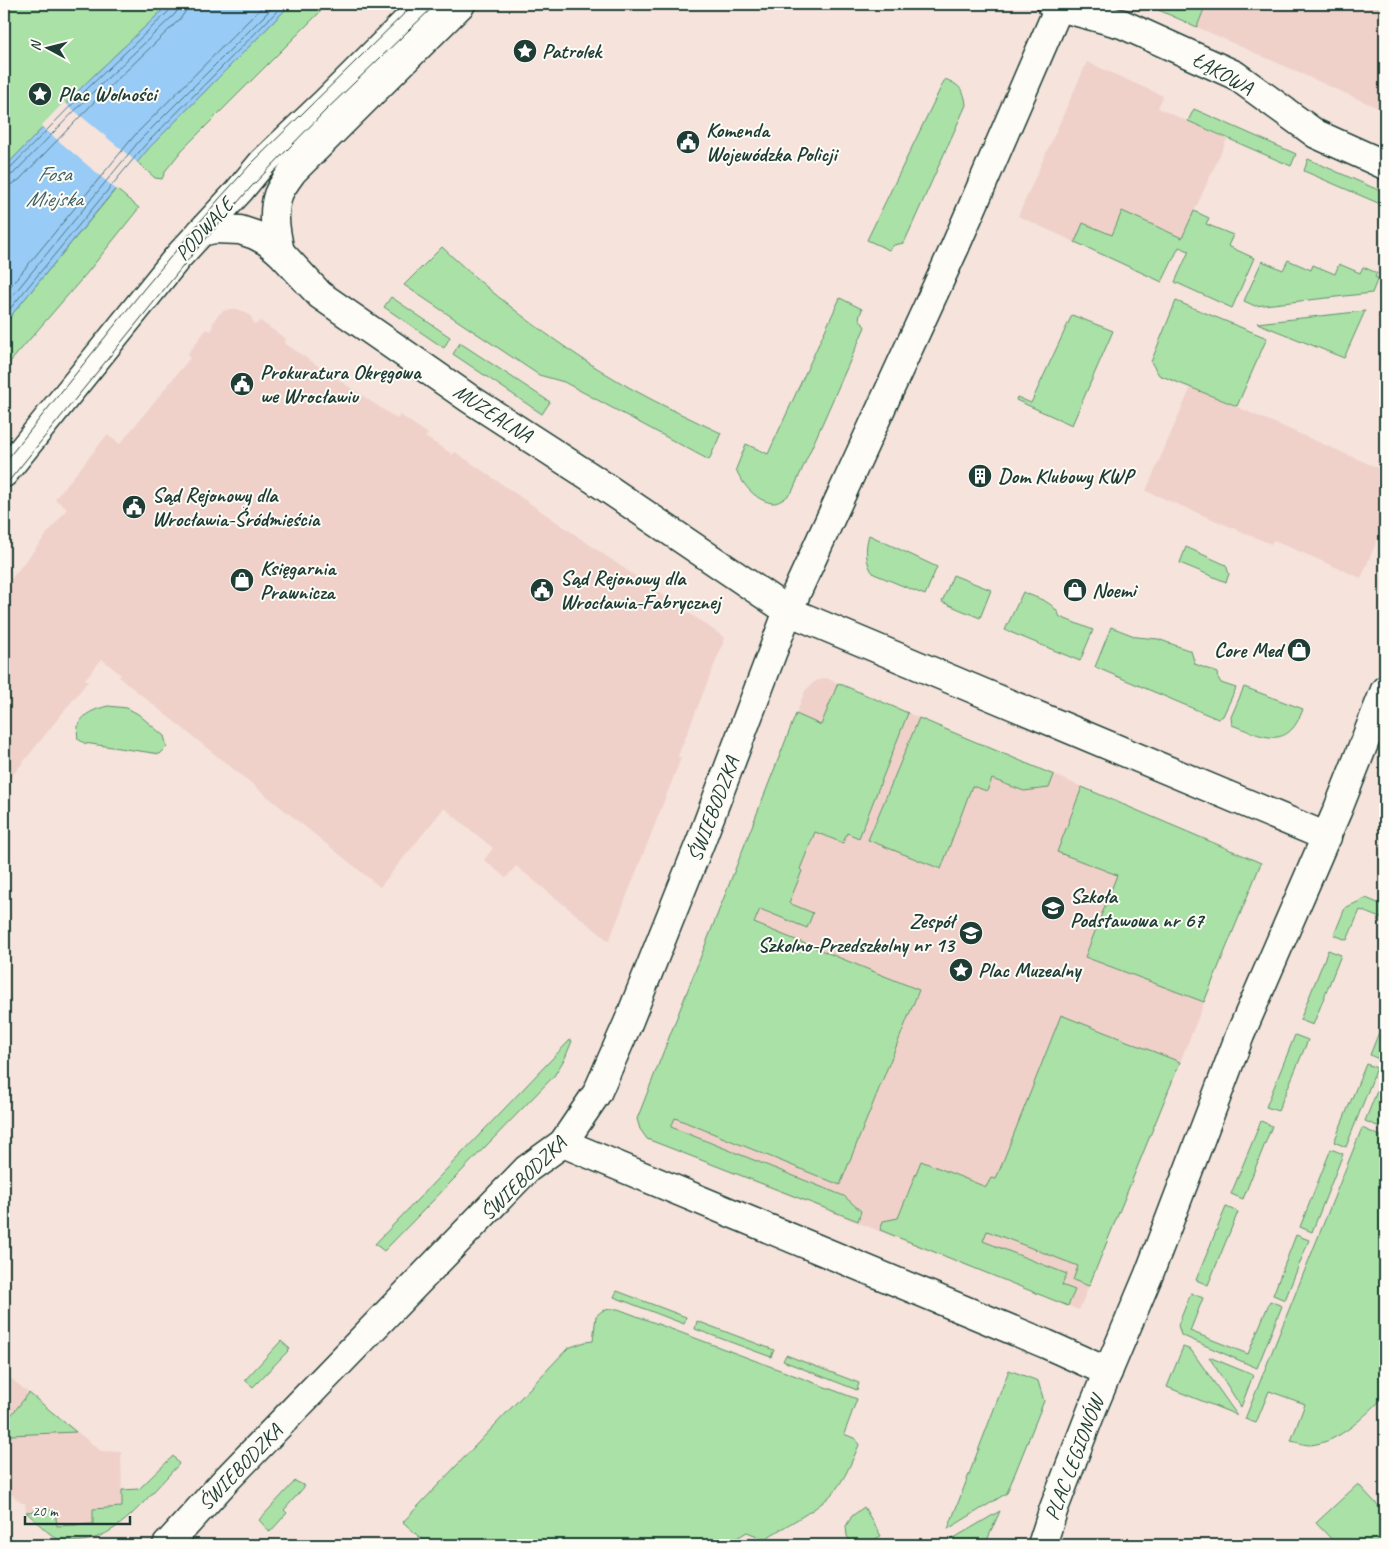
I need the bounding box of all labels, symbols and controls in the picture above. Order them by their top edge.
north arrow [22,22,72,72]
place icon: Patrolek [512,38,538,64]
place label: Patrolek [542,38,603,64]
text: N [27,39,45,52]
street label: ŁĄKOWA [1188,46,1258,100]
place icon: Plac Wolności [27,81,53,107]
place label: Plac Wolności [58,81,159,107]
place label: Komenda Wojewódzka Policji [706,117,839,167]
public building icon: Komenda Wojewódzka Policji [675,129,701,155]
water label: Fosa Miejska [26,160,85,213]
street label: PODWALE [169,190,241,266]
place label: Prokuratura Okręgowa we Wrocławiu [260,359,422,409]
public building icon: Prokuratura Okręgowa we Wrocławiu [229,371,255,397]
street label: MUZEALNA [449,378,539,449]
building icon: Dom Klubowy KWP [967,463,993,489]
place label: Dom Klubowy KWP [998,463,1136,490]
place label: Sąd Rejonowy dla Wrocławia-Śródmieścia [152,482,321,532]
public building icon: Sąd Rejonowy dla Wrocławia-Śródmieścia [121,494,147,520]
place label: Księgarnia Prawnicza [260,555,337,605]
place label: Sąd Rejonowy dla Wrocławia-Fabrycznej [560,565,723,615]
shop icon: Księgarnia Prawnicza [229,567,255,593]
public building icon: Sąd Rejonowy dla Wrocławia-Fabrycznej [529,577,555,603]
shop icon: Noemi [1062,577,1088,603]
place label: Noemi [1092,577,1139,603]
place label: Core Med [1214,637,1286,663]
shop icon: Core Med [1286,637,1312,663]
street label: ŚWIEBODZKA [681,752,745,865]
place label: Szkoła Podstawowa nr 67 [1070,883,1206,933]
school or university icon: Szkoła Podstawowa nr 67 [1040,895,1066,921]
place label: Zespół Szkolno-Przedszkolny nr 13 [758,908,958,958]
school or university icon: Zespół Szkolno-Przedszkolny nr 13 [958,920,984,946]
place icon: Plac Muzealny [948,957,974,983]
place label: Plac Muzealny [978,957,1083,983]
street label: ŚWIEBODZKA [474,1129,573,1226]
street label: PLAC LEGIONÓW [1038,1389,1111,1524]
street label: ŚWIEBODZKA [192,1417,289,1516]
scale bar [25,1494,130,1526]
text: 20 m [32,1502,59,1521]

